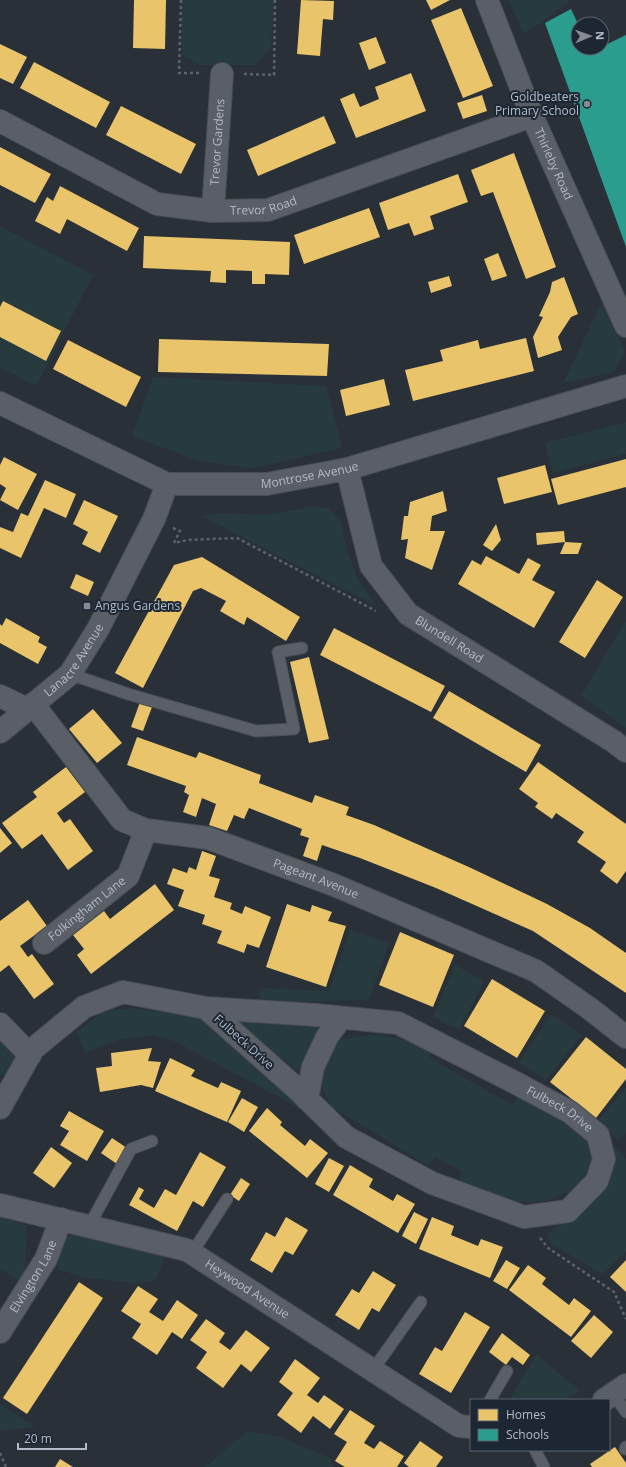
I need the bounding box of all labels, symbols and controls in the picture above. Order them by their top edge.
north arrow [570,16,610,56]
text: N [593,31,608,40]
place label: Goldbeaters Primary School [495,88,579,119]
street label: Trevor Gardens [206,98,228,186]
marker: Goldbeaters Primary School [582,99,592,109]
street label: Thirleby Road [530,125,577,202]
street label: Trevor Road [230,191,299,219]
street label: Montrose Avenue [261,457,361,492]
place label: Angus Gardens [95,597,180,614]
marker: Angus Gardens [82,601,92,611]
street label: Blundell Road [412,611,487,667]
street label: Lanacre Avenue [40,620,107,700]
street label: Pageant Avenue [271,854,362,903]
street label: Folkingham Lane [44,872,129,945]
street label: Fulbeck Drive [211,1010,278,1073]
street label: Fulbeck Drive [524,1081,597,1136]
street label: Elvington Lane [5,1237,60,1316]
street label: Heywood Avenue [202,1255,293,1322]
legend [470,1399,610,1451]
text: Homes [506,1406,546,1423]
scale bar [18,1425,86,1451]
text: Schools [506,1426,549,1443]
text: 20 m [24,1430,52,1447]

